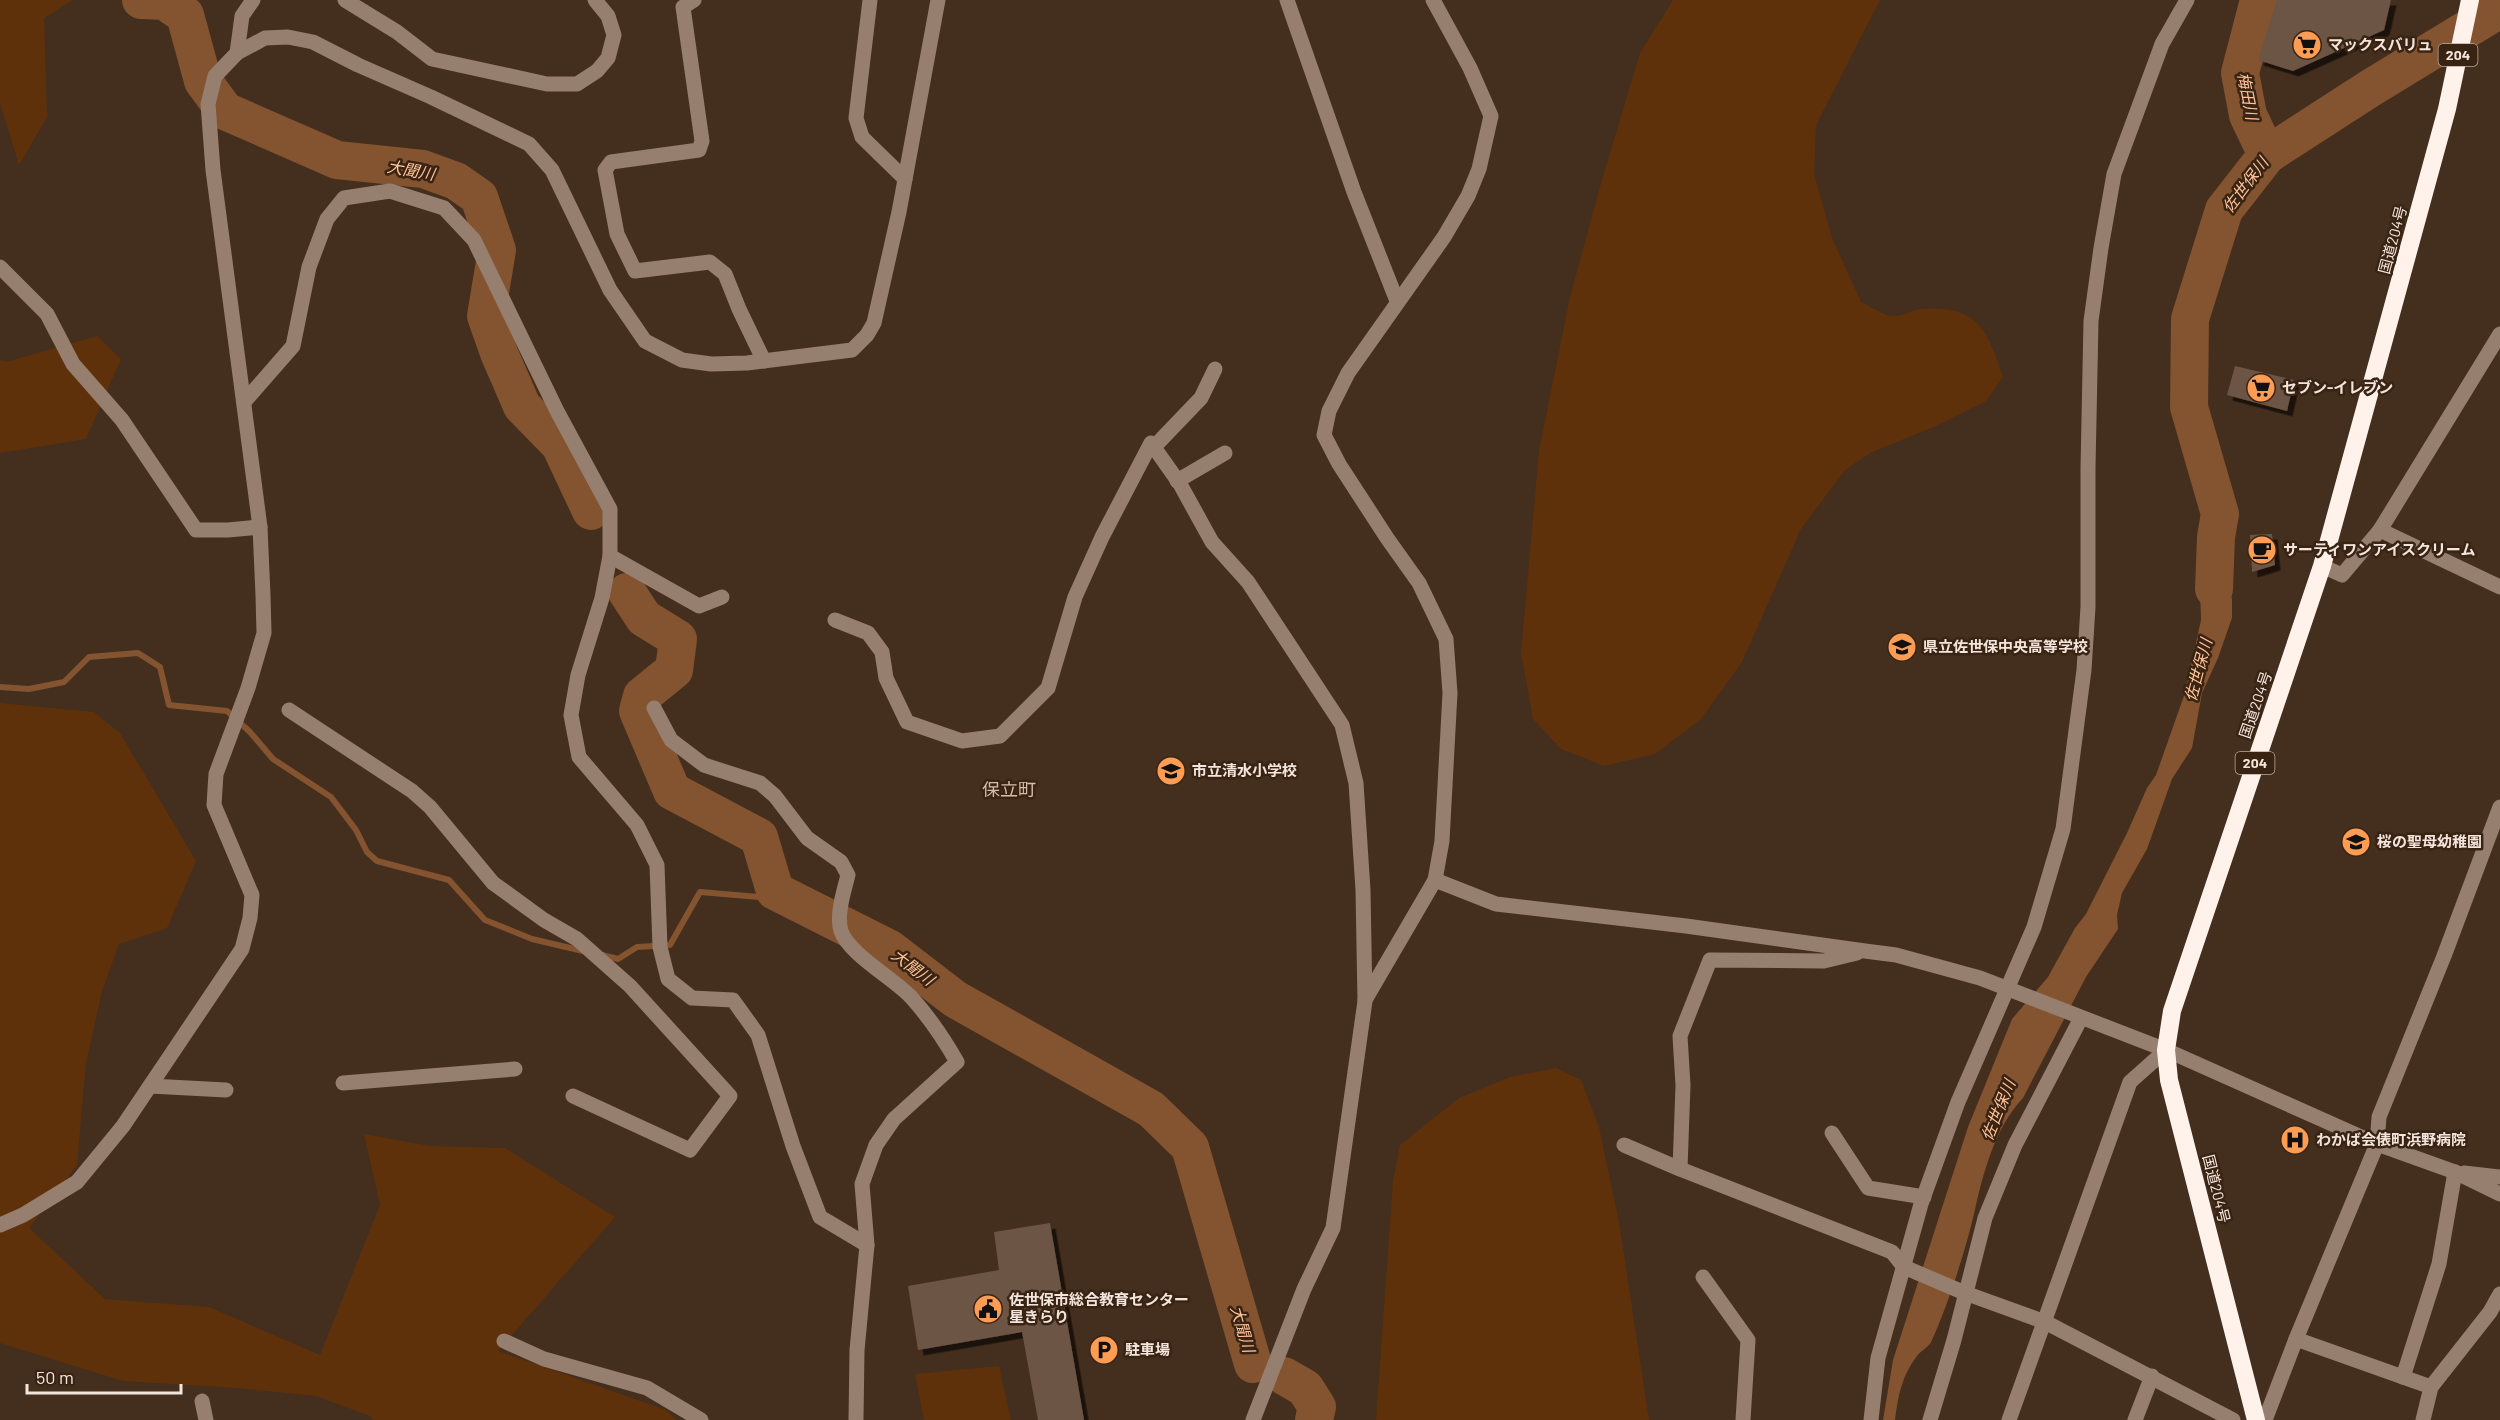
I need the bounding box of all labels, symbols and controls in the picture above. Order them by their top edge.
supermarket icon: マックスバリュ [2291,29,2323,61]
place label: マックスバリュ [2328,35,2433,53]
road number: 204 [2438,44,2478,66]
water label: 梅田川 [2235,71,2263,123]
water label: 佐世保川 [2218,152,2273,216]
water label: 大聞川 [386,156,438,183]
street label: 国道204号 [2374,204,2410,276]
supermarket icon: セブン-イレブン [2245,372,2277,404]
place label: セブン-イレブン [2282,378,2393,396]
cafe icon: サーティワンアイスクリーム [2246,534,2278,566]
place label: サーティワンアイスクリーム [2283,540,2475,558]
school or university icon: 県立佐世保中央高等学校 [1886,631,1918,663]
water label: 佐世保川 [2180,635,2215,703]
place label: 県立佐世保中央高等学校 [1923,637,2088,655]
street label: 国道204号 [2235,669,2275,741]
road number: 204 [2236,752,2274,774]
school or university icon: 市立清水小学校 [1155,755,1187,787]
place label: 市立清水小学校 [1192,761,1297,779]
district label: 保立町 [982,778,1036,800]
school or university icon: 桜の聖母幼稚園 [2340,826,2372,858]
place label: 桜の聖母幼稚園 [2377,832,2482,850]
water label: 大聞川 [888,945,940,990]
water label: 佐世保川 [1977,1075,2019,1143]
hospital icon: わかば会俵町浜野病院 [2279,1124,2311,1156]
place label: わかば会俵町浜野病院 [2316,1130,2466,1148]
street label: 国道204号 [2200,1153,2234,1225]
place label: 佐世保市総合教育センター 星きらり [1009,1290,1189,1325]
public building icon: 佐世保市総合教育センター 星きらり [972,1293,1004,1325]
water label: 大聞川 [1228,1303,1260,1356]
parking icon: 駐車場 [1088,1334,1120,1366]
place label: 駐車場 [1125,1340,1170,1358]
scale bar [27,1357,182,1395]
text: 50 m [36,1366,74,1388]

